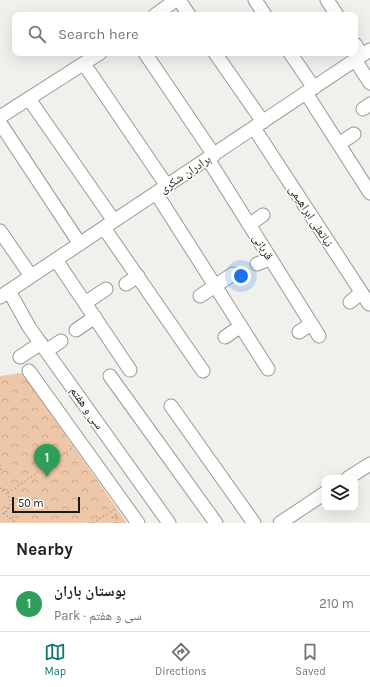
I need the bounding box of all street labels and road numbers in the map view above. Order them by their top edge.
street label: برادران شکری [157,152,214,197]
street label: نباتعلی ابراهیمی [286,183,336,250]
street label: قربانی [249,232,276,263]
street label: سی و هفتم [66,384,107,433]

